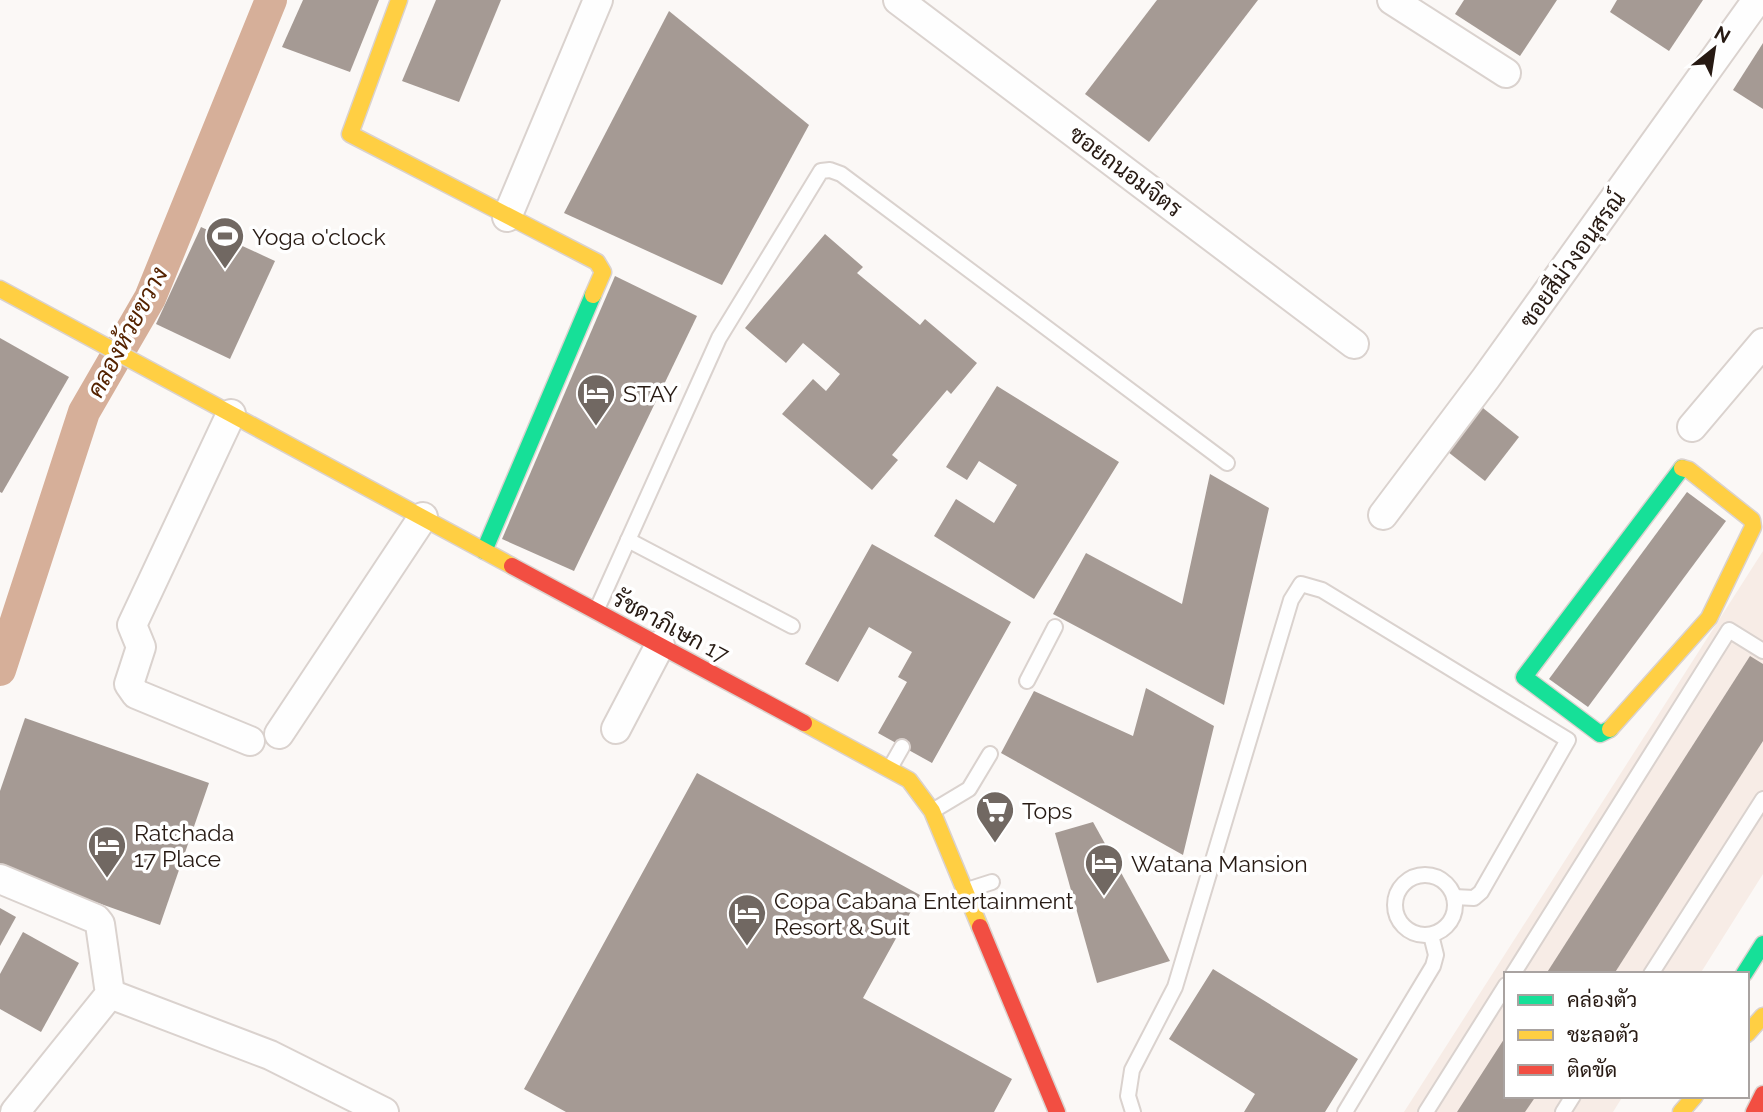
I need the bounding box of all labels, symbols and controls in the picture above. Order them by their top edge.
north arrow [1679,14,1749,84]
text: N [1711,21,1734,47]
street label: ซอยถนอมจิตร [1064,120,1188,222]
street label: ซอยสีม่วงอนุสรณ์ [1512,184,1633,334]
sports icon: Yoga o'clock [204,215,246,270]
place label: Yoga o'clock [252,223,386,250]
water label: คลองห้วยขวาง [80,262,174,402]
hotel icon: STAY [575,372,617,427]
place label: STAY [623,380,678,407]
street label: รัชดาภิเษก 17 [608,584,734,668]
supermarket icon: Tops [974,789,1016,844]
place label: Tops [1022,797,1072,824]
place label: Ratchada 17 Place [134,819,234,872]
hotel icon: Ratchada 17 Place [86,824,128,879]
hotel icon: Watana Mansion [1083,842,1125,897]
place label: Watana Mansion [1131,850,1308,877]
place label: Copa Cabana Entertainment Resort & Suit [774,887,1074,940]
hotel icon: Copa Cabana Entertainment Resort & Suit [726,892,768,947]
legend [1504,972,1749,1098]
text: คล่องตัว [1567,987,1637,1012]
text: ชะลอตัว [1567,1022,1639,1047]
text: ติดขัด [1567,1057,1617,1082]

